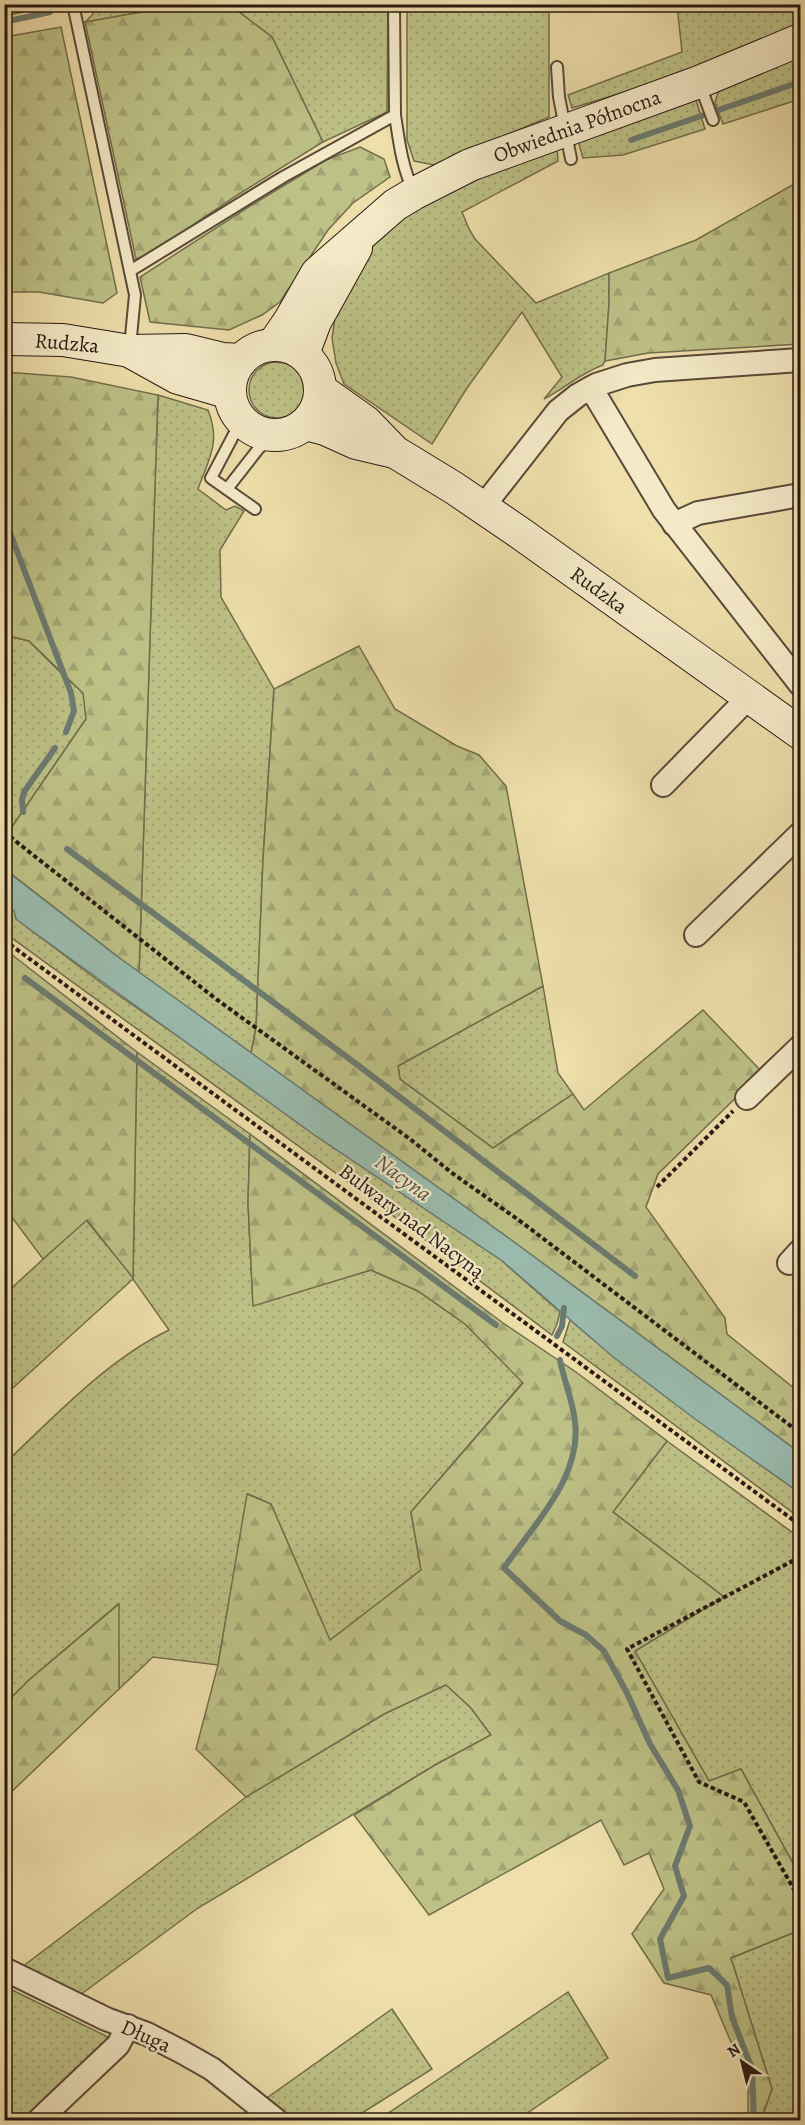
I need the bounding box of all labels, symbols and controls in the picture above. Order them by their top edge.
street label: Obwiednia Północna [489,83,665,169]
street label: Rudzka [34,326,100,360]
street label: Rudzka [565,560,633,620]
water label: Nacyna [369,1147,437,1209]
street label: Bulwary nad Nacyną [333,1157,491,1285]
street label: Długa [117,2013,176,2059]
north arrow [712,2032,772,2092]
text: N [723,2038,745,2063]

